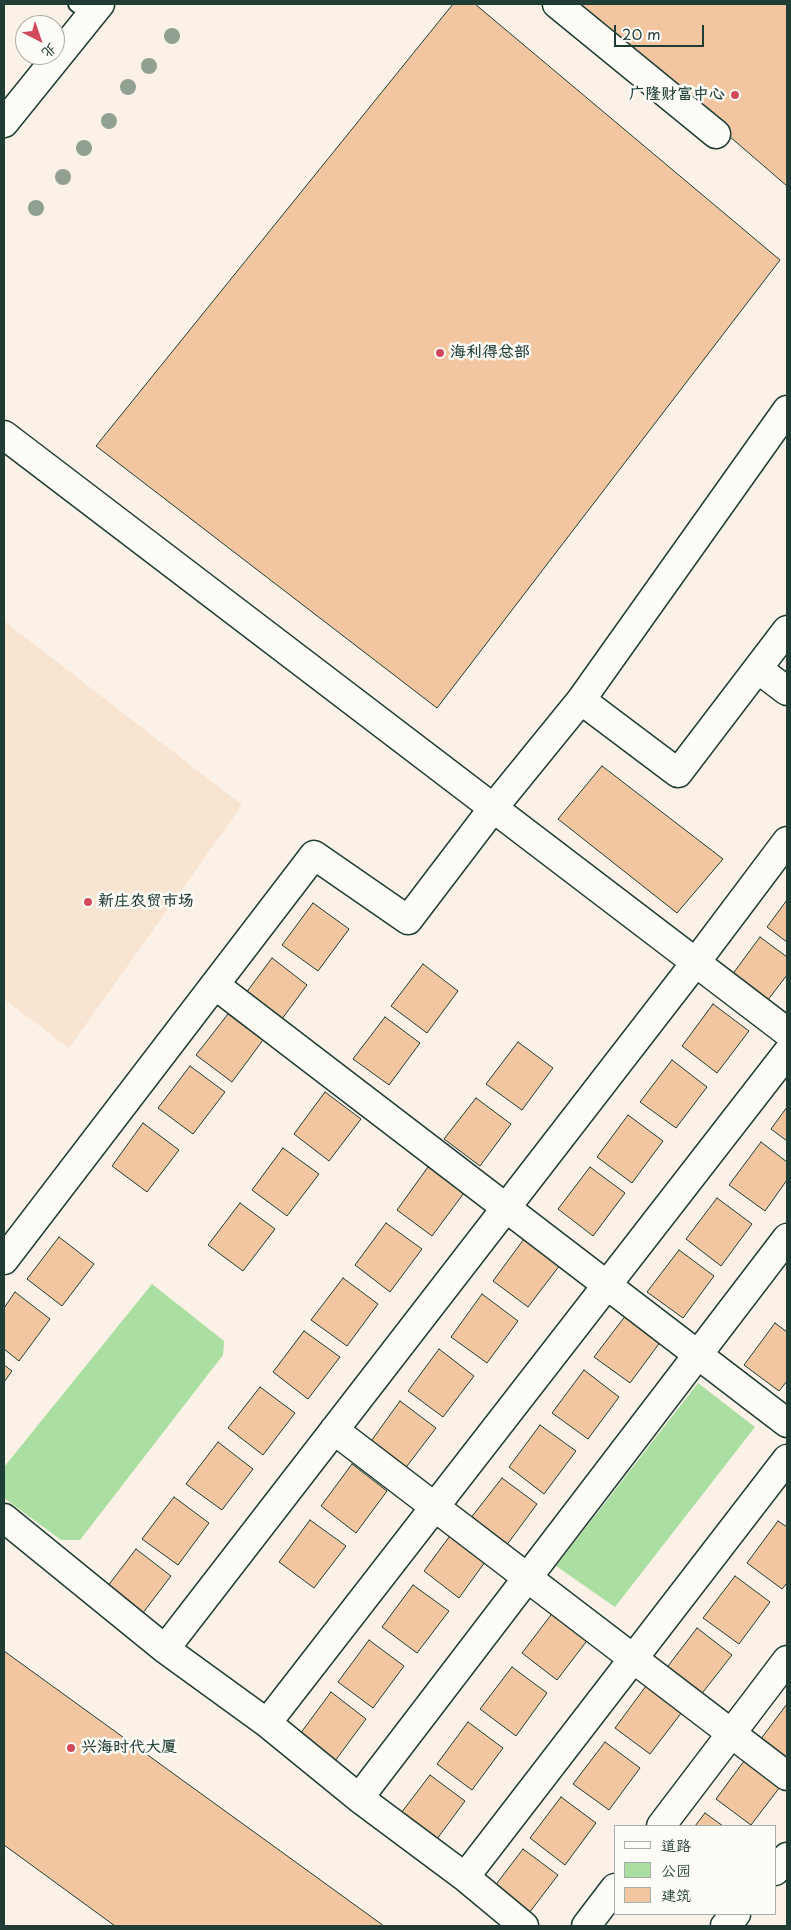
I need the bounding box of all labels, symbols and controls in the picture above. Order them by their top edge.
north arrow [15,15,65,65]
scale bar [616,15,706,47]
text: 20 m [622,22,661,45]
text: 北 [37,38,62,63]
place label: 广隆财富中心 [629,85,725,105]
marker: 广隆财富中心 [729,89,741,101]
place label: 海利得总部 [450,343,530,363]
marker: 海利得总部 [434,347,446,359]
place label: 新庄农贸市场 [98,892,194,912]
marker: 新庄农贸市场 [82,896,94,908]
place label: 兴海时代大厦 [81,1738,177,1758]
marker: 兴海时代大厦 [65,1742,77,1754]
legend [614,1825,776,1915]
text: 道路 [661,1833,691,1856]
text: 公园 [661,1858,691,1881]
text: 建筑 [661,1883,691,1906]

